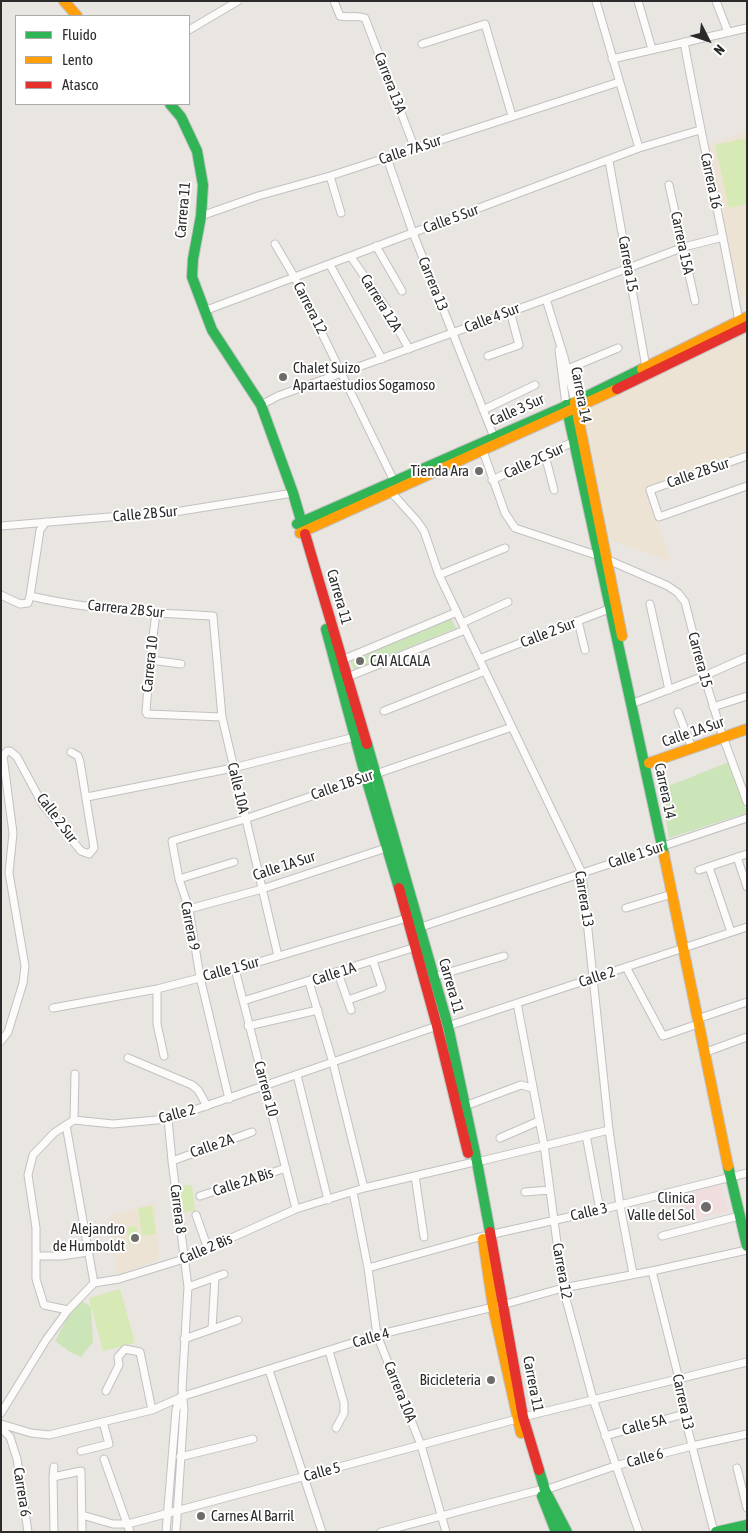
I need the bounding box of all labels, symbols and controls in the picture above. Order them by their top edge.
legend [15,15,190,105]
north arrow [683,15,733,65]
text: Fluido [62,26,97,43]
text: N [711,41,728,58]
street label: Carrera 13A [370,50,410,116]
text: Lento [62,51,93,68]
text: Atasco [62,76,99,93]
street label: Calle 7A Sur [376,131,444,169]
street label: Carrera 16 [696,151,726,211]
street label: Carrera 11 [172,181,194,239]
street label: Calle 5 Sur [421,201,481,237]
street label: Carrera 15A [667,210,697,276]
street label: Carrera 15 [614,235,642,293]
street label: Carrera 13 [414,254,452,314]
street label: Carrera 12A [356,271,406,335]
street label: Carrera 12 [289,279,331,337]
street label: Calle 4 Sur [462,299,522,337]
place label: Chalet Suizo Apartaestudios Sogamoso [293,359,435,394]
street label: Carrera 14 [567,365,595,425]
marker: Chalet Suizo Apartaestudios Sogamoso [277,371,289,383]
street label: Calle 3 Sur [487,390,547,430]
street label: Calle 2C Sur [501,439,567,483]
street label: Calle 2B Sur [665,454,731,492]
place label: Tienda Ara [411,462,469,480]
marker: Tienda Ara [473,465,485,477]
street label: Calle 2B Sur [112,502,178,526]
street label: Carrera 11 [323,567,355,627]
street label: Carrera 2B Sur [87,596,165,622]
street label: Calle 2 Sur [518,614,578,652]
street label: Carrera 15 [684,630,716,690]
street label: Carrera 10 [138,635,162,693]
place label: CAI ALCALA [370,652,430,670]
marker: CAI ALCALA [354,655,366,667]
street label: Calle 1A Sur [659,713,727,751]
street label: Calle 10A [223,761,253,815]
street label: Carrera 14 [650,761,680,821]
street label: Calle 1B Sur [309,766,375,804]
street label: Calle 2 Sur [33,790,81,846]
street label: Calle 1 Sur [606,838,666,872]
street label: Calle 1A Sur [250,847,318,885]
street label: Carrera 13 [571,870,597,928]
street label: Carrera 9 [176,900,204,952]
street label: Calle 1 Sur [201,953,261,985]
street label: Carrera 11 [435,956,467,1016]
street label: Calle 1A [310,959,358,989]
street label: Calle 2 [576,963,618,991]
street label: Carrera 10 [250,1059,282,1119]
street label: Calle 2 [157,1100,197,1128]
street label: Calle 2A [188,1130,236,1162]
street label: Calle 2A Bis [210,1164,276,1200]
street label: Carrera 8 [166,1183,190,1235]
place label: Clinica Valle del Sol [627,1189,695,1224]
street label: Calle 3 [569,1199,609,1225]
marker: Clinica Valle del Sol [699,1200,713,1214]
place label: Alejandro de Humboldt [53,1220,125,1255]
street label: Calle 2 Bis [177,1230,235,1268]
marker: Alejandro de Humboldt [129,1232,141,1244]
street label: Carrera 12 [548,1242,576,1300]
street label: Calle 4 [351,1324,391,1352]
street label: Carrera 11 [519,1354,547,1414]
street label: Carrera 10A [380,1359,420,1425]
place label: Bicicleteria [419,1371,481,1389]
street label: Carrera 13 [668,1372,698,1432]
marker: Bicicleteria [485,1374,497,1386]
street label: Calle 5A [620,1411,668,1439]
street label: Calle 6 [625,1444,665,1472]
street label: Calle 5 [302,1458,342,1486]
street label: Carrera 6 [9,1466,35,1518]
place label: Carnes Al Barril [211,1507,294,1525]
marker: Carnes Al Barril [195,1510,207,1522]

